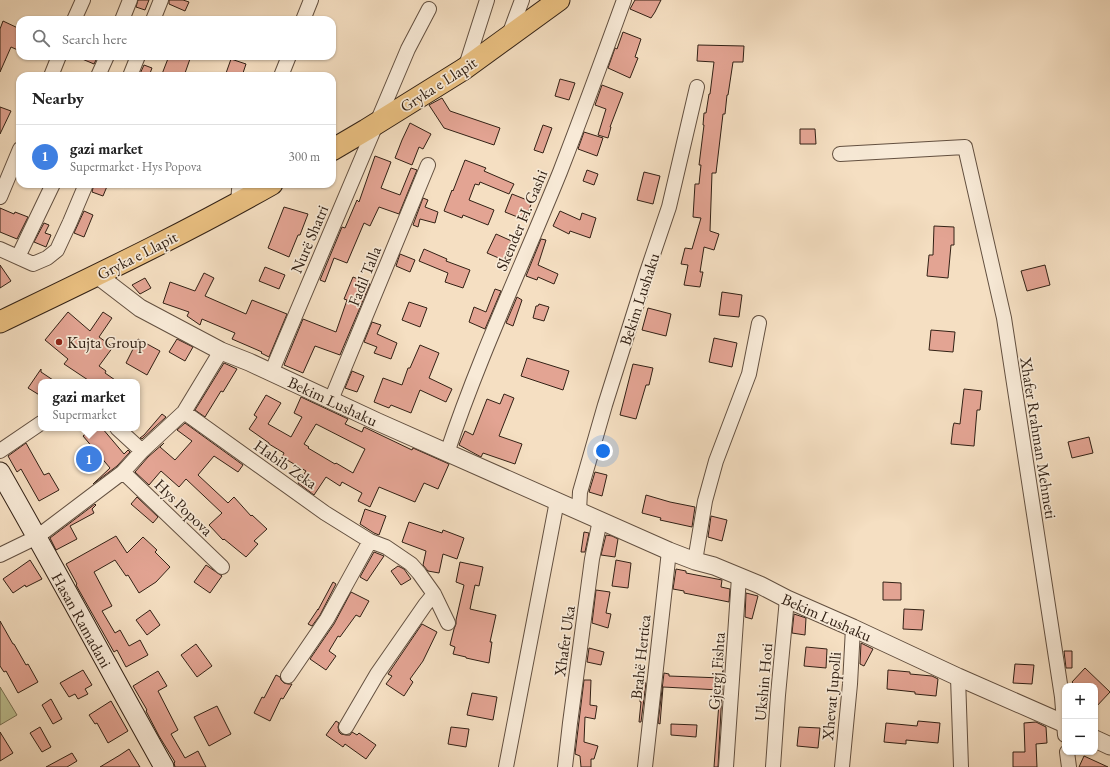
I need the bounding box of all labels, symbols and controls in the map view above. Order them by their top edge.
search box [16,16,336,60]
icon: search [30,27,52,49]
text: Search here [62,29,127,48]
street label: Gryka e Llapit [396,52,481,117]
text: Nearby [32,87,84,109]
text: gazi market [70,139,143,158]
text: 1 [42,148,48,165]
text: 300 m [289,148,320,165]
text: Supermarket · Hys Popova [70,158,201,175]
street label: Skender H. Gashi [491,166,552,274]
street label: Nurë Shatri [286,202,333,277]
street label: Gryka e Llapit [94,226,181,285]
street label: Fadil Talla [343,243,386,309]
street label: Bekim Lushaku [615,250,665,348]
place label: Kujta Group [67,332,146,353]
marker: Kujta Group [54,337,64,347]
street label: Xhafer Rrahman Mehmeti [1015,355,1062,521]
street label: Bekim Lushaku [285,372,381,432]
popup [38,379,140,431]
text: gazi market [53,387,125,406]
text: Supermarket [53,406,116,423]
street label: Habib Zeka [250,435,322,494]
your location [593,441,613,461]
pin: 1 [76,444,102,474]
street label: Hys Popova [150,474,218,541]
street label: Hasan Ramadani [47,569,116,672]
street label: Bekim Lushaku [779,588,876,647]
street label: Xhafer Uka [549,604,580,679]
street label: Brahë Hertica [626,613,655,700]
street label: Gjergj Fishta [703,631,730,711]
street label: Ukshin Hoti [750,642,777,722]
street label: Xhevat Jupolli [817,651,846,742]
map controls [1062,683,1098,755]
button: + [1062,683,1098,719]
button: − [1062,719,1098,755]

